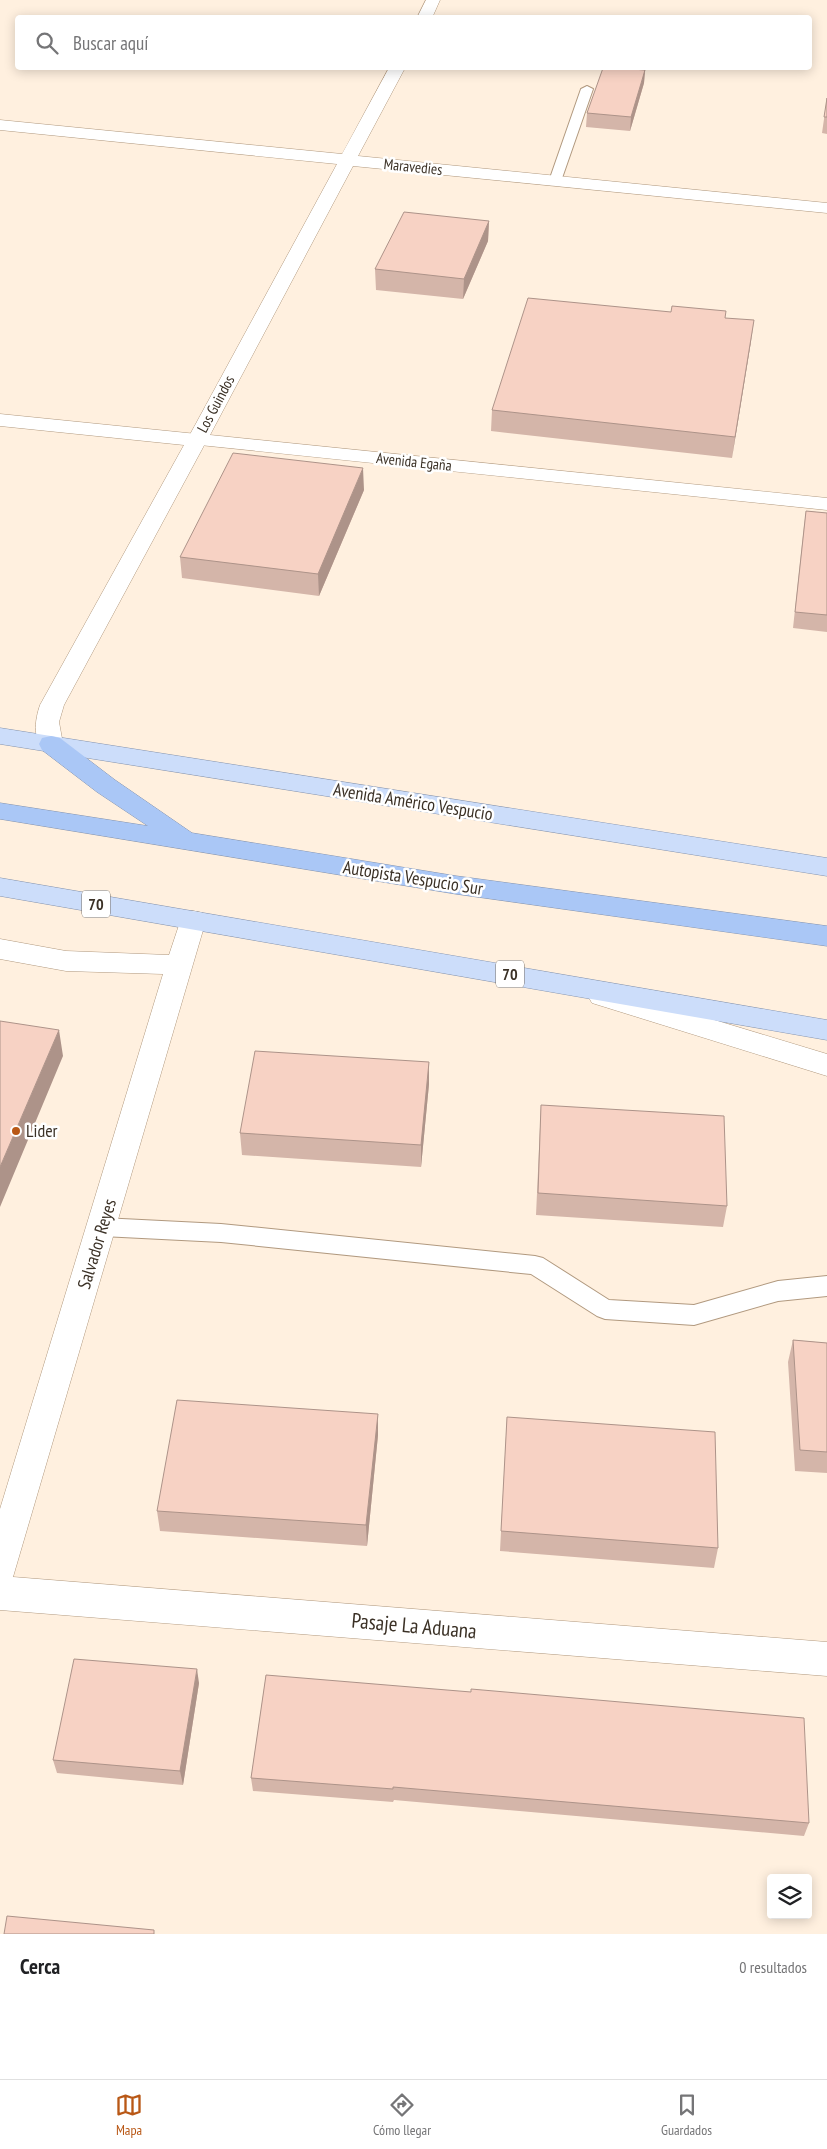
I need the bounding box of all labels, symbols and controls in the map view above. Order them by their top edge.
search box [15,15,812,70]
icon: search [33,29,61,57]
text: Buscar aquí [73,31,148,55]
street label: Maravedies [383,154,443,179]
street label: Los Guindos [193,372,239,436]
street label: Avenida Egaña [375,448,453,475]
street label: Avenida Américo Vespucio [332,778,495,825]
street label: Autopista Vespucio Sur [342,855,485,900]
road number: 70 [82,891,110,918]
road number: 70 [496,961,524,988]
place label: Lider [26,1119,58,1142]
marker: Lider [10,1125,22,1137]
street label: Salvador Reyes [72,1196,121,1292]
street label: Pasaje La Aduana [350,1607,478,1644]
map controls [767,1874,812,1919]
button: layers [767,1874,812,1919]
text: Cerca [20,1953,60,1980]
text: 0 resultados [739,1957,807,1977]
tab: Mapa [115,2091,143,2139]
tab: Cómo llegar [373,2091,431,2139]
tab: Guardados [661,2091,712,2139]

